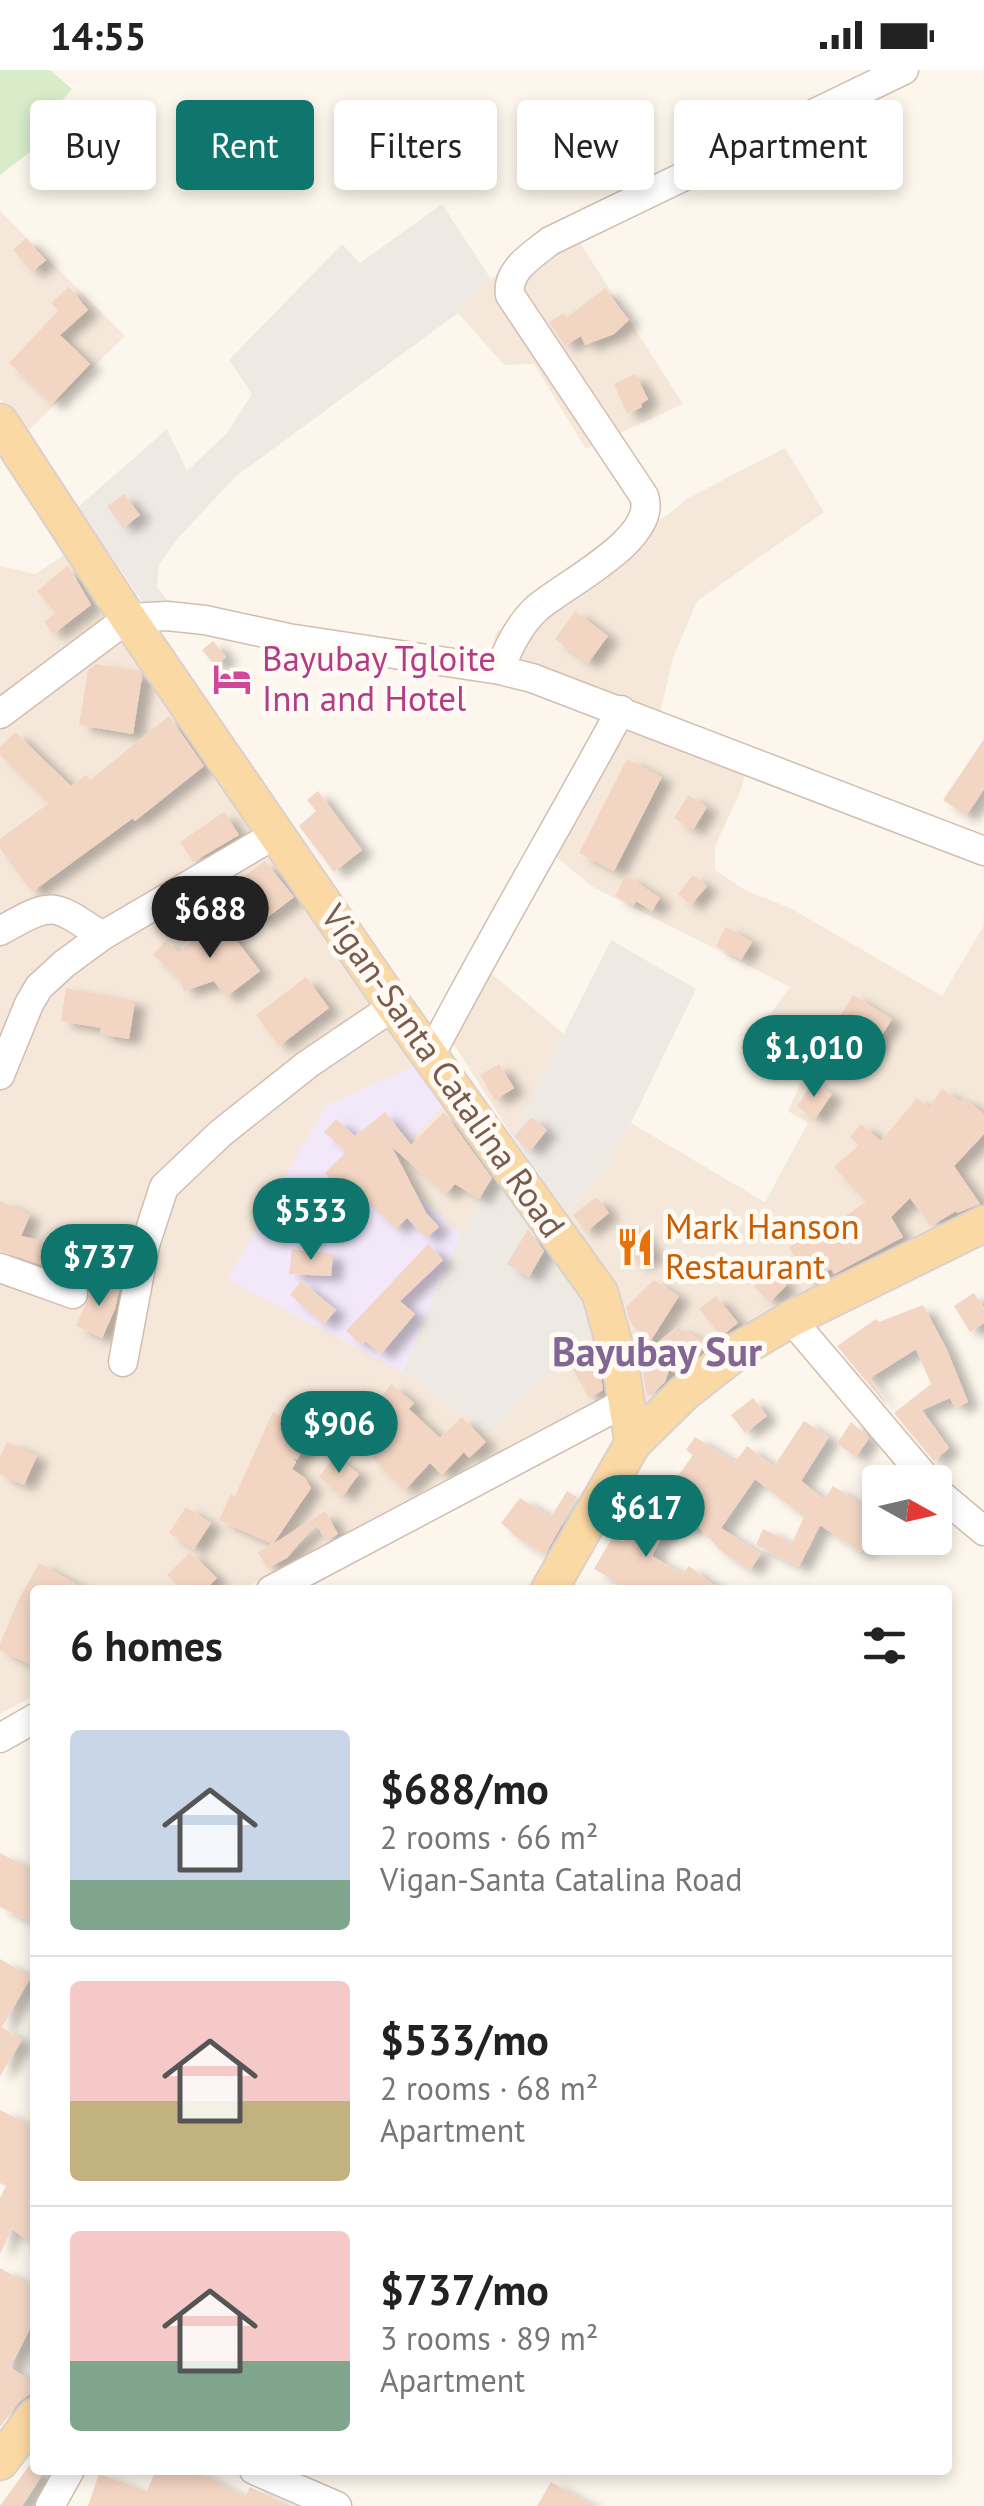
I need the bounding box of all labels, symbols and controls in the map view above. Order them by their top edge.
text: 14:55 [50,11,146,60]
chip: Buy [30,100,156,190]
chip: Rent [176,100,314,190]
chip: Filters [334,100,497,190]
chip: New [517,100,654,190]
chip: Apartment [674,100,903,190]
place label: Bayubay Tgloite Inn and Hotel [262,635,496,721]
hotel icon: Bayubay Tgloite Inn and Hotel [211,658,253,700]
pin: $688 [151,876,269,961]
text: $688 [174,887,246,929]
street label: Vigan-Santa Catalina Road [311,894,576,1246]
pin: $1,010 [733,1015,895,1100]
text: $1,010 [765,1026,863,1068]
pin: $533 [252,1178,370,1263]
text: $533 [275,1189,347,1231]
place label: Mark Hanson Restaurant [665,1203,860,1289]
pin: $737 [40,1224,158,1309]
restaurant icon: Mark Hanson Restaurant [614,1226,656,1268]
text: $737 [63,1235,135,1277]
district label: Bayubay Sur [552,1325,762,1377]
pin: $906 [280,1391,398,1476]
text: $906 [303,1402,375,1444]
north arrow [862,1465,952,1555]
map controls [862,1465,952,1555]
pin: $617 [587,1475,705,1560]
text: $617 [610,1486,682,1528]
text: 6 homes [70,1618,223,1673]
icon: filters [857,1618,912,1673]
text: $688/mo [380,1761,549,1816]
icon: home [150,1770,270,1890]
text: 2 rooms · 66 m² [380,1816,598,1858]
text: Vigan-Santa Catalina Road [380,1858,742,1900]
text: $533/mo [380,2012,549,2067]
icon: home [150,2021,270,2141]
text: 2 rooms · 68 m² [380,2067,598,2109]
text: Apartment [380,2109,525,2151]
text: $737/mo [380,2262,549,2317]
icon: home [150,2271,270,2391]
text: 3 rooms · 89 m² [380,2317,598,2359]
text: Apartment [380,2359,525,2401]

